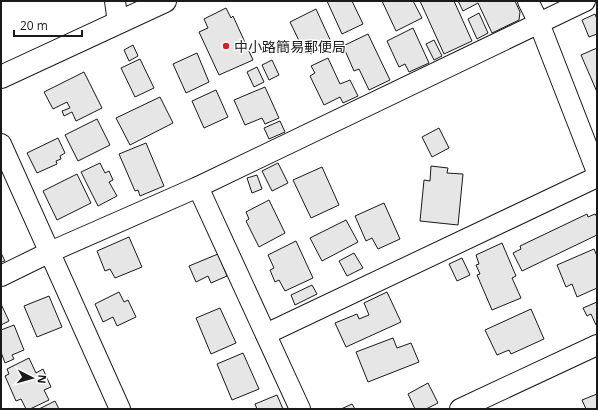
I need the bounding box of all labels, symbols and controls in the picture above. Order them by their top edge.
scale bar [14,12,82,38]
text: 20 m [20,17,48,34]
place label: 中小路簡易郵便局 [234,37,346,56]
marker: 中小路簡易郵便局 [221,41,231,51]
north arrow [12,358,52,398]
text: N [35,374,50,384]

